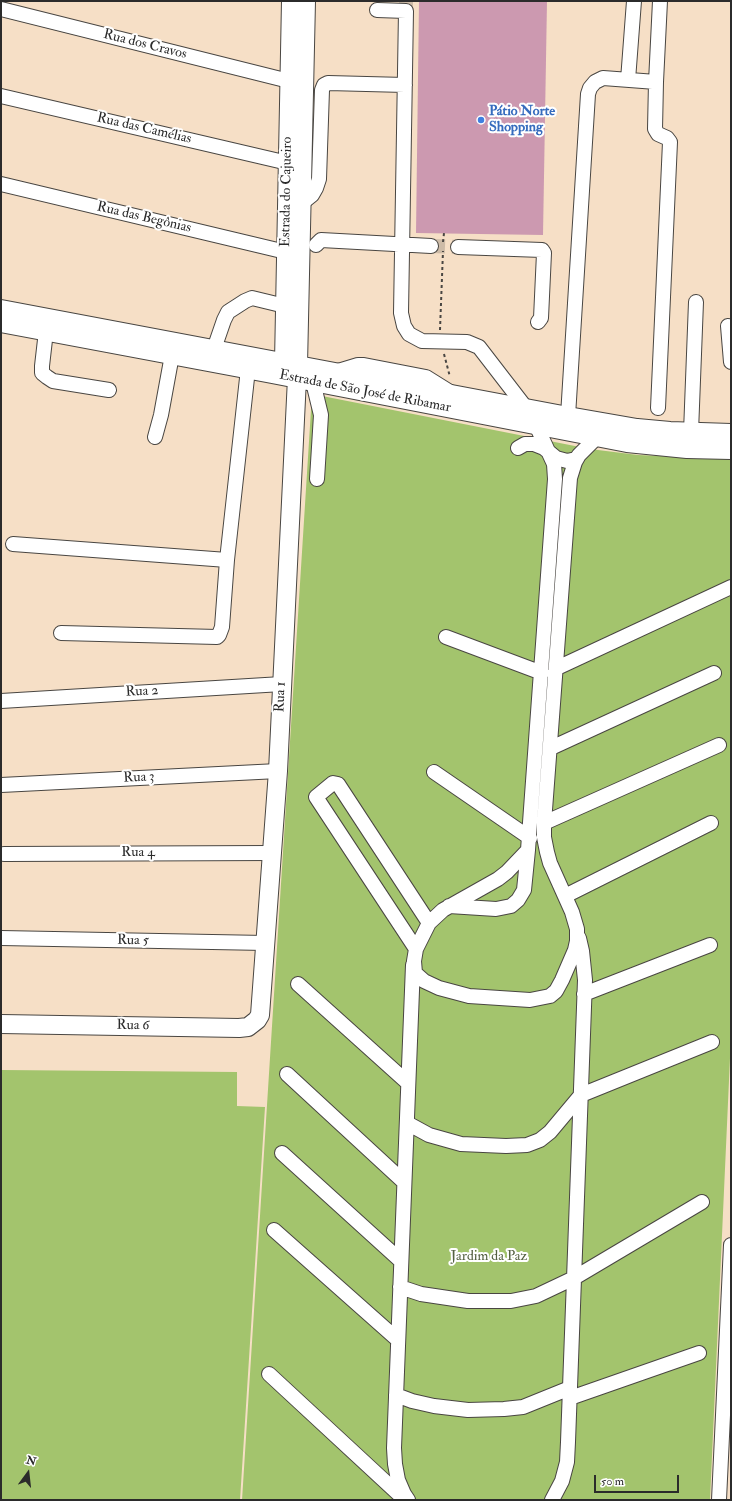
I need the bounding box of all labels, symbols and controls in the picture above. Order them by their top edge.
street label: Rua dos Cravos [101,27,189,63]
place label: Pátio Norte Shopping [489,104,555,136]
street label: Rua das Camélias [95,110,193,148]
marker: Pátio Norte Shopping [476,115,486,125]
street label: Estrada do Cajueiro [278,137,296,247]
street label: Rua das Begônias [95,199,193,237]
street label: Estrada de São José de Ribamar [278,367,452,417]
street label: Rua 1 [272,681,290,713]
street label: Rua 2 [125,683,159,701]
street label: Rua 3 [123,769,155,787]
street label: Rua 4 [121,845,155,861]
street label: Rua 5 [117,932,149,950]
street label: Rua 6 [116,1017,150,1035]
park label: Jardim da Paz [451,1249,527,1265]
north arrow [8,1453,48,1493]
text: N [25,1453,38,1468]
scale bar [596,1467,681,1493]
text: 50 m [601,1474,624,1489]

